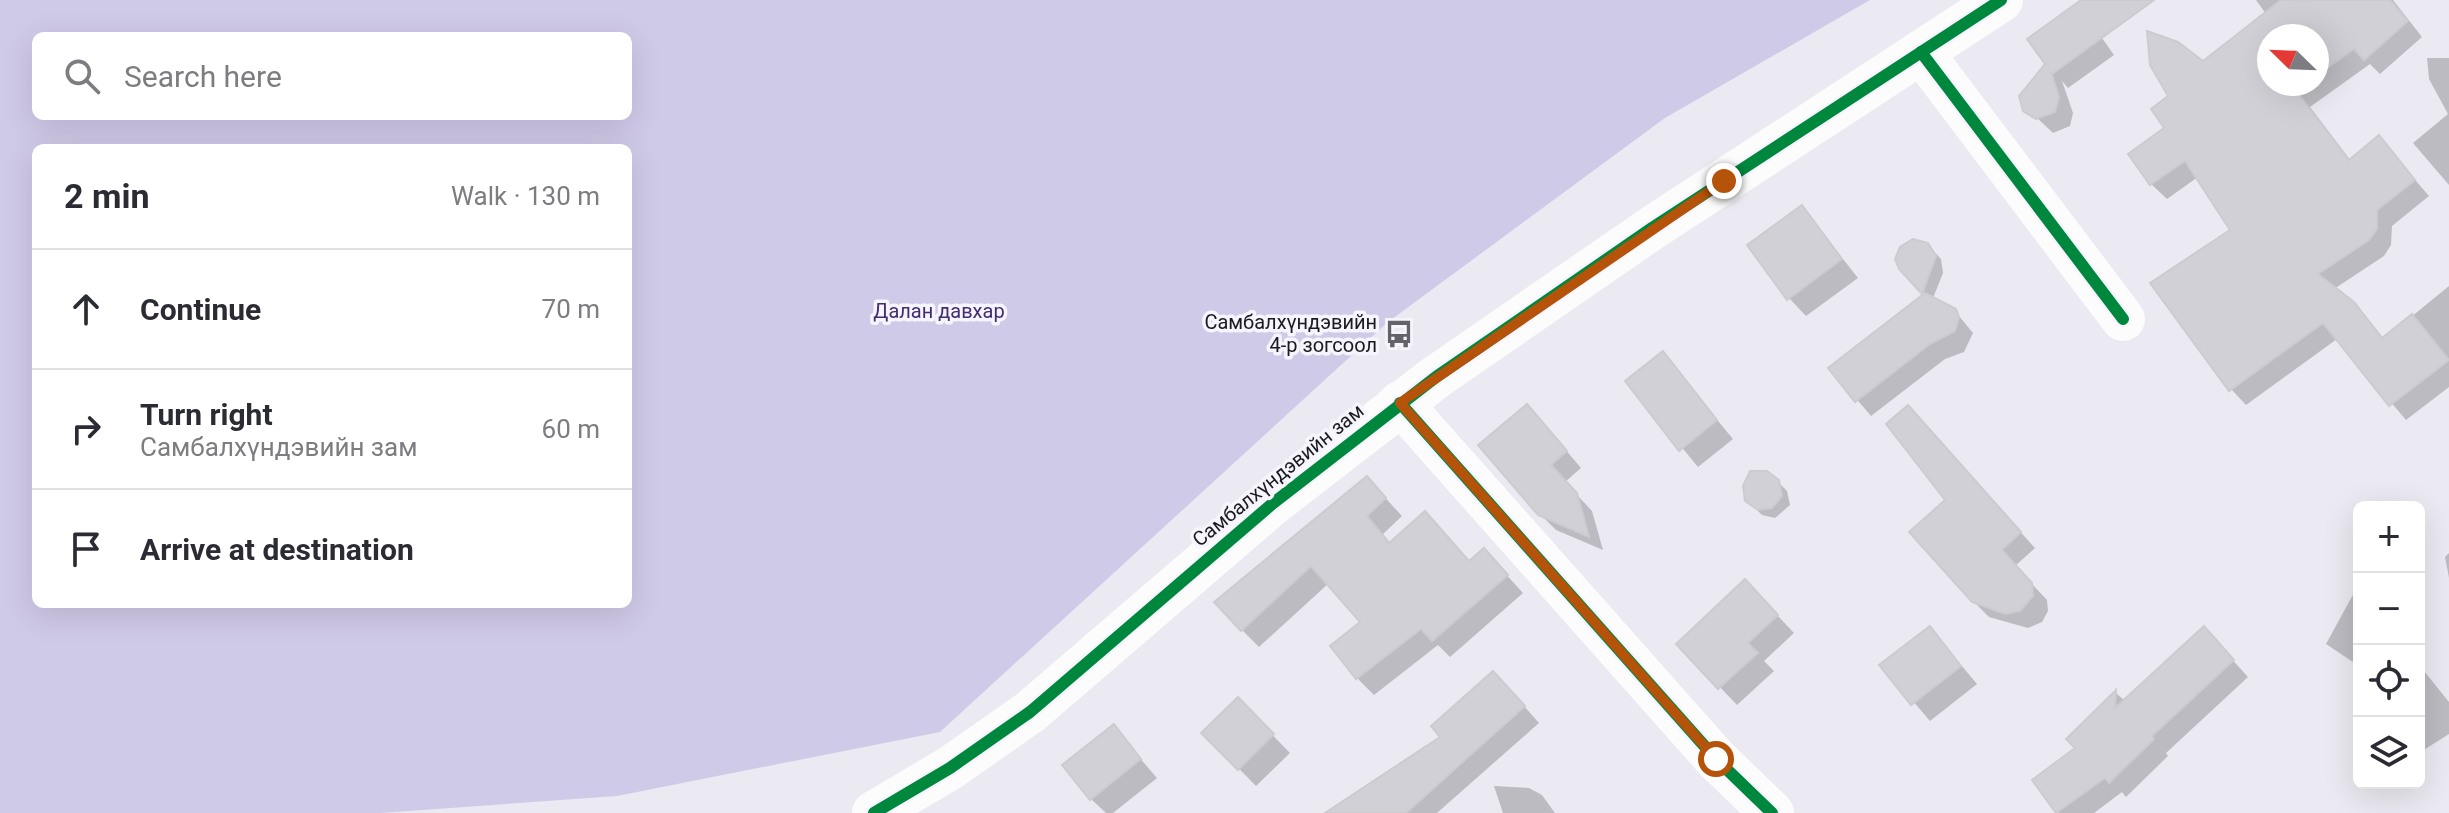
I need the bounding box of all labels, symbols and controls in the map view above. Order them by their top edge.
north arrow [2257,24,2329,96]
search box [32,32,632,120]
icon: search [60,54,104,98]
text: Search here [124,59,282,94]
route end [1706,163,1742,199]
text: 2 min [64,176,149,216]
text: Walk · 130 m [451,181,600,211]
icon: ahead [64,287,108,331]
text: Continue [140,292,261,327]
text: 70 m [542,294,600,324]
park label: Далан давхар [873,299,1005,323]
place label: Самбалхүндэвийн 4-р зогсоол [1204,310,1377,357]
bus stop icon: Самбалхүндэвийн 4-р зогсоол [1384,319,1414,349]
text: Turn right [140,397,273,432]
street label: Самбалхүндэвийн зам [1188,399,1368,551]
icon: right [64,407,108,451]
text: 60 m [542,414,600,444]
text: Самбалхүндэвийн зам [140,432,417,462]
map controls [2353,501,2425,789]
button: + [2353,501,2425,573]
icon: arrive [64,527,108,571]
text: Arrive at destination [140,532,414,567]
button: − [2353,573,2425,645]
button: locate [2353,645,2425,717]
button: layers [2353,717,2425,789]
route start [1698,741,1734,777]

